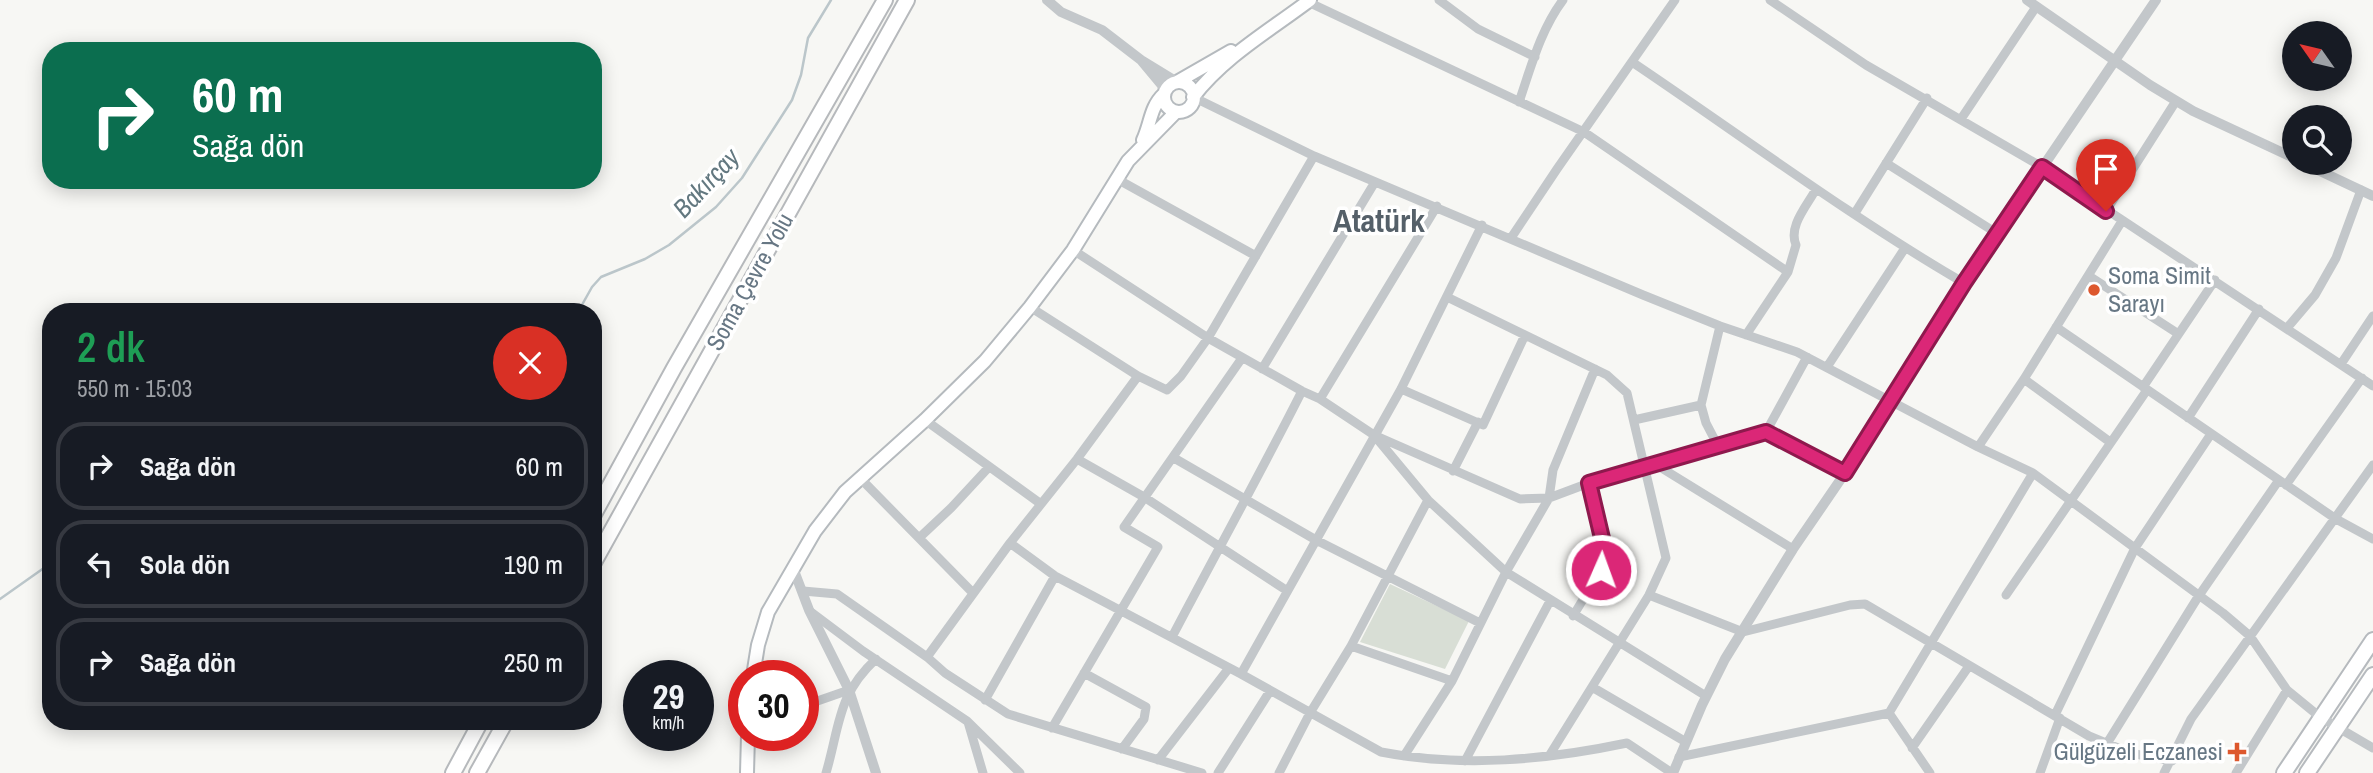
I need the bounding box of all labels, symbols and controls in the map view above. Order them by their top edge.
north arrow [2282,21,2352,91]
map controls [2282,21,2352,175]
text: 60 m [192,61,284,127]
icon: right [77,70,168,161]
button: search [2282,105,2352,175]
text: Sağa dön [192,124,304,167]
water label: Bakırçay [665,139,748,225]
pin [2076,139,2136,211]
icon: arrive [2087,150,2125,188]
district label: Atatürk [1333,199,1425,242]
street label: Soma Çevre Yolu [698,207,800,356]
place label: Soma Simit Sarayı [2108,259,2211,319]
marker: Soma Simit Sarayı [2086,282,2102,298]
text: 2 dk [77,319,145,375]
button: close [493,326,567,400]
text: 550 m · 15:03 [77,373,192,404]
icon: right [81,447,119,485]
text: Sağa dön [140,449,236,484]
text: 60 m [516,449,563,484]
position arrow [1564,533,1638,607]
icon: left [81,545,119,583]
text: Sola dön [140,547,230,582]
text: 190 m [504,547,563,582]
icon: right [81,643,119,681]
text: Sağa dön [140,645,236,680]
text: 250 m [504,645,563,680]
speed limit sign: 30 [728,660,819,751]
text: 29 [653,673,684,720]
text: km/h [653,710,685,735]
place label: Gülgüzeli Eczanesi [2053,735,2223,767]
marker: Gülgüzeli Eczanesi [2229,744,2245,760]

